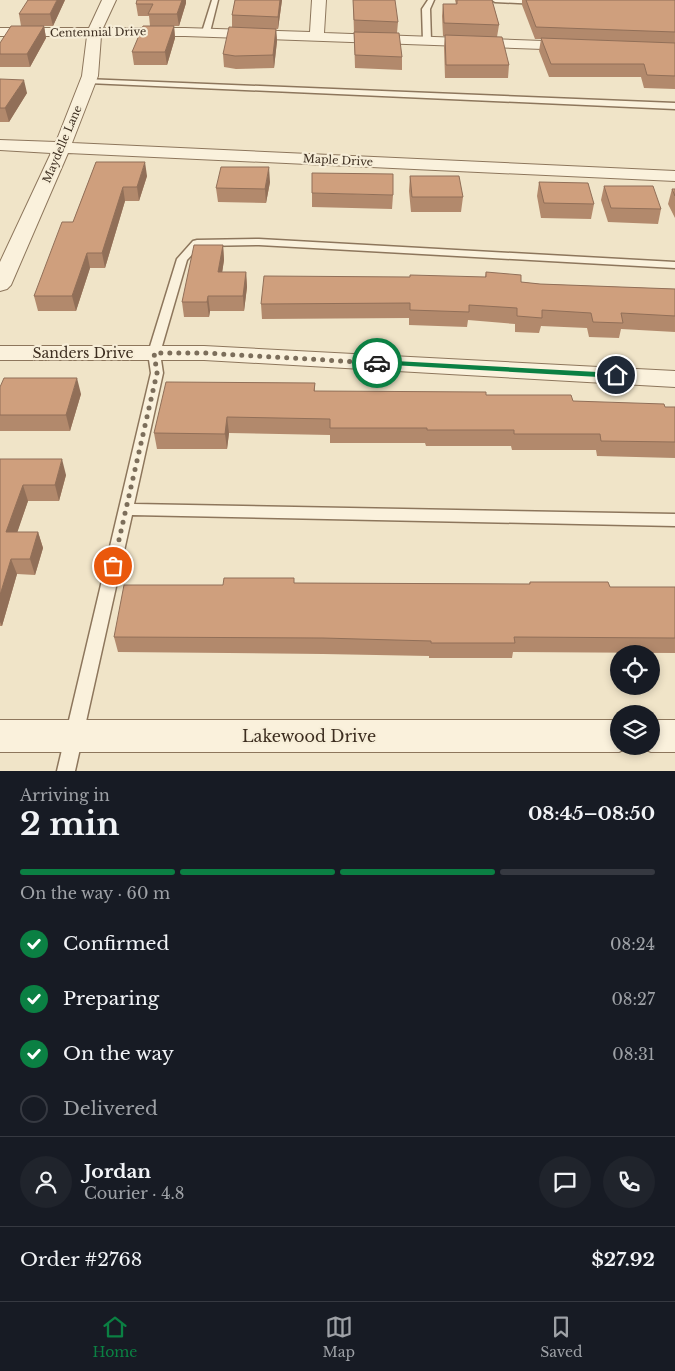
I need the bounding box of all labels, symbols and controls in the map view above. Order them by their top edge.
street label: Centennial Drive [50,24,146,40]
street label: Maydelle Lane [39,103,85,185]
street label: Maple Drive [303,151,373,169]
courier [352,338,402,388]
street label: Sanders Drive [33,344,133,362]
icon: car [363,349,391,377]
pin [595,354,637,396]
icon: home [602,361,630,389]
pin [92,545,134,587]
icon: bag [99,552,127,580]
map controls [610,645,660,755]
button: locate [610,645,660,695]
button: layers [610,705,660,755]
street label: Lakewood Drive [242,726,376,746]
text: Arriving in [20,785,110,805]
text: 08:45–08:50 [528,802,655,825]
text: 2 min [20,804,120,844]
text: On the way · 60 m [20,883,170,903]
icon: check [20,930,48,958]
text: Confirmed [63,932,169,955]
text: 08:24 [610,934,655,954]
icon: check [20,985,48,1013]
text: Preparing [63,987,159,1010]
text: 08:27 [611,989,655,1009]
icon: check [20,1040,48,1068]
text: On the way [63,1042,174,1065]
text: 08:31 [612,1044,655,1064]
text: Delivered [63,1097,158,1120]
button: person [20,1156,72,1208]
button: chat [539,1156,591,1208]
button: phone [603,1156,655,1208]
text: Jordan [84,1160,151,1183]
text: Courier · 4.8 [84,1183,185,1203]
text: Order #2768 [20,1248,142,1271]
text: $27.92 [592,1248,655,1271]
tab: Home [93,1313,137,1361]
tab: Map [323,1313,355,1361]
tab: Saved [540,1313,582,1361]

